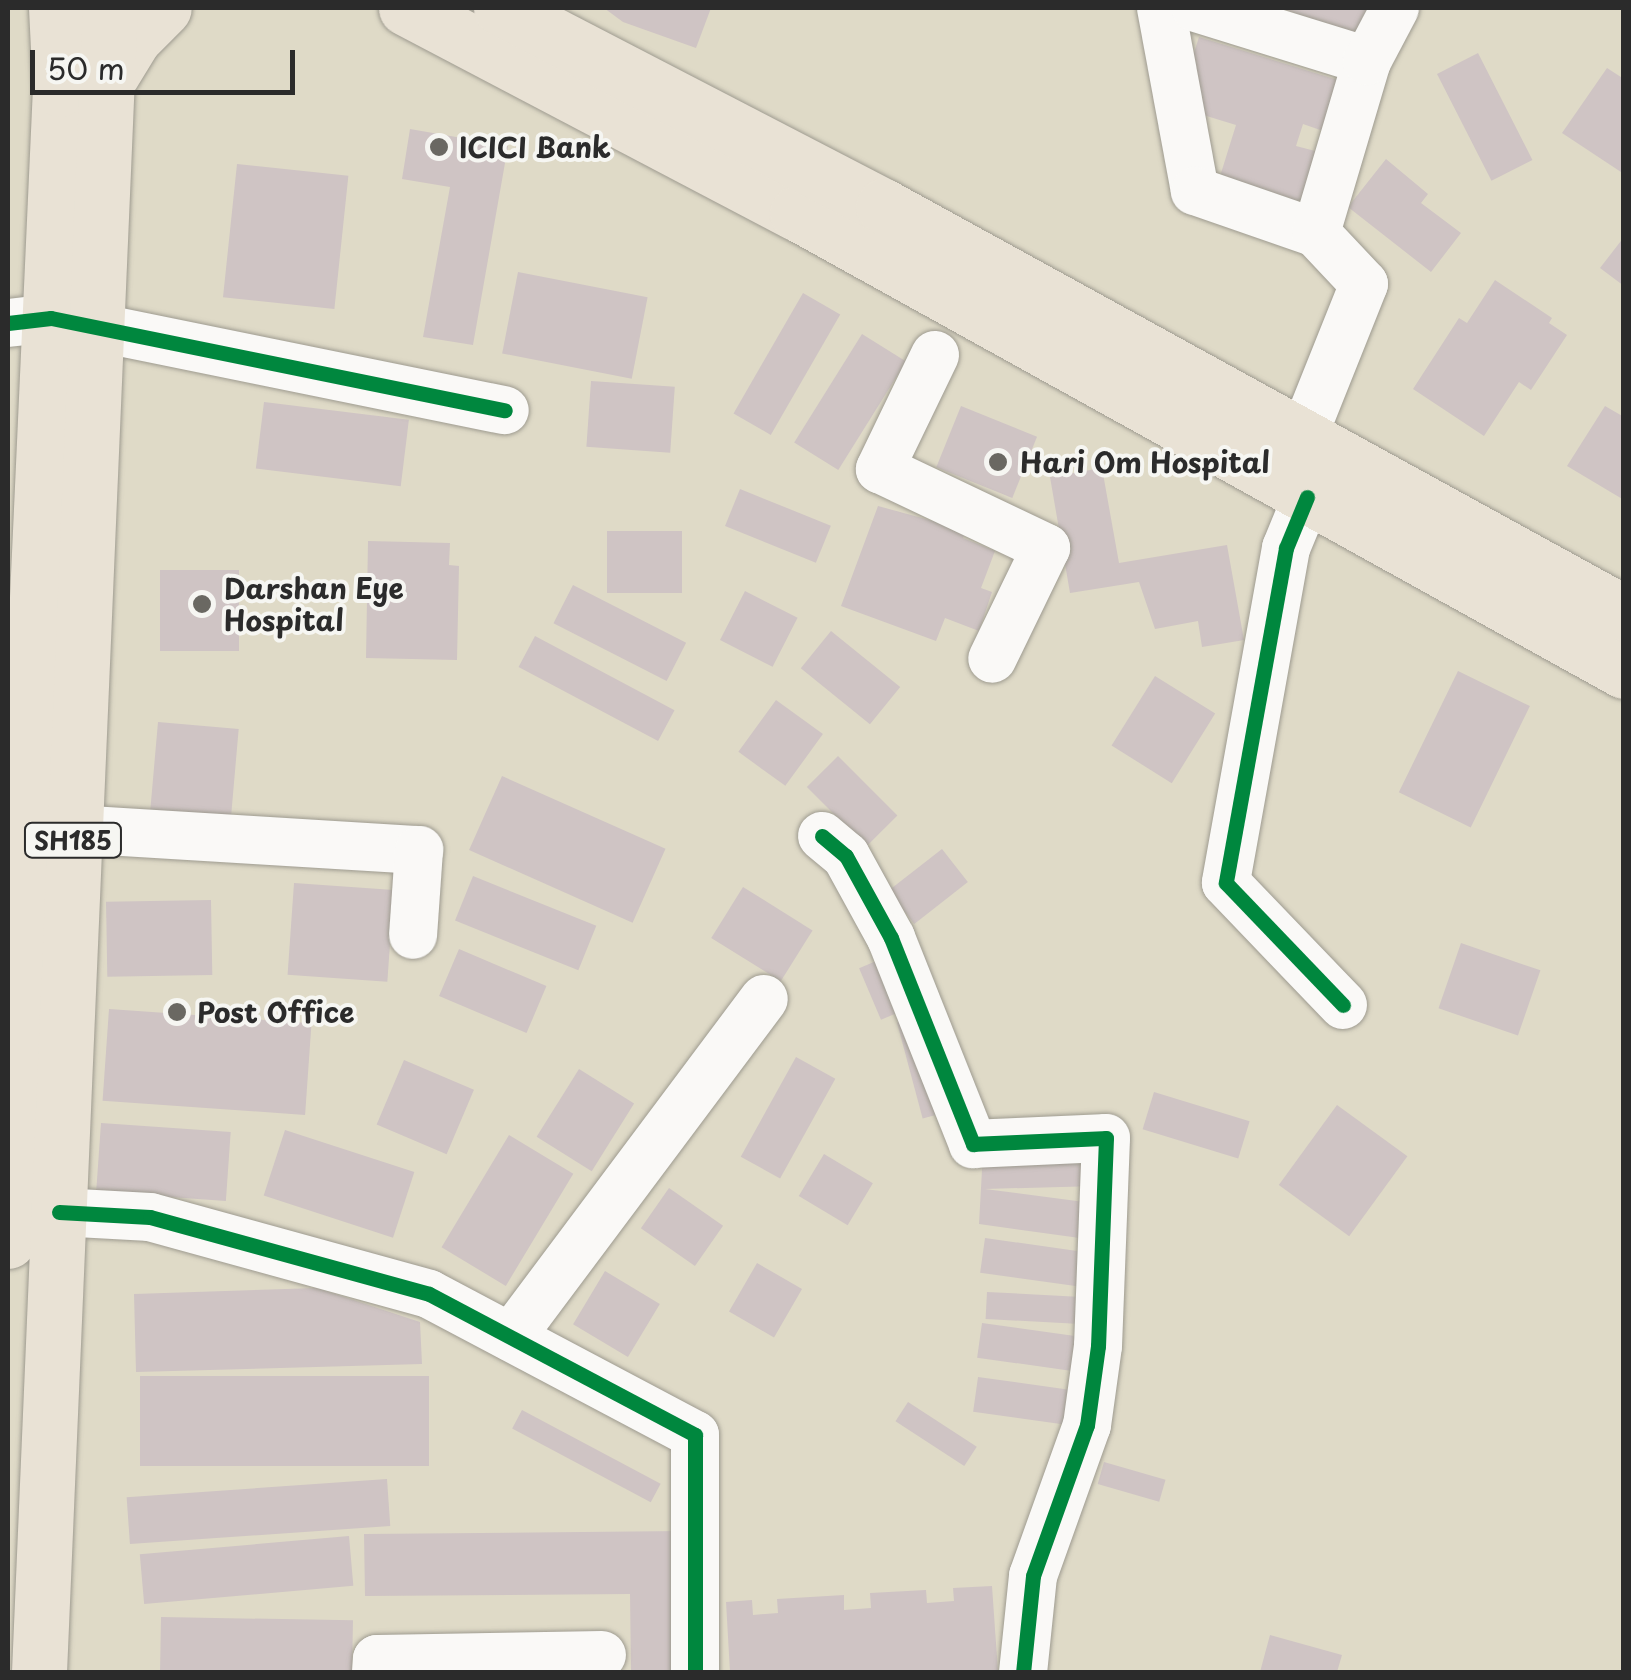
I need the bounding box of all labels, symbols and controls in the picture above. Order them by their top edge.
scale bar [35,30,300,92]
text: 50 m [47,45,125,90]
place label: ICICI Bank [459,130,610,164]
marker: ICICI Bank [428,136,450,158]
place label: Hari Om Hospital [1020,445,1270,479]
marker: Hari Om Hospital [985,449,1011,475]
place label: Darshan Eye Hospital [224,571,404,637]
marker: Darshan Eye Hospital [189,591,215,617]
road number: SH185 [23,820,123,860]
place label: Post Office [197,995,354,1029]
marker: Post Office [166,1001,188,1023]

